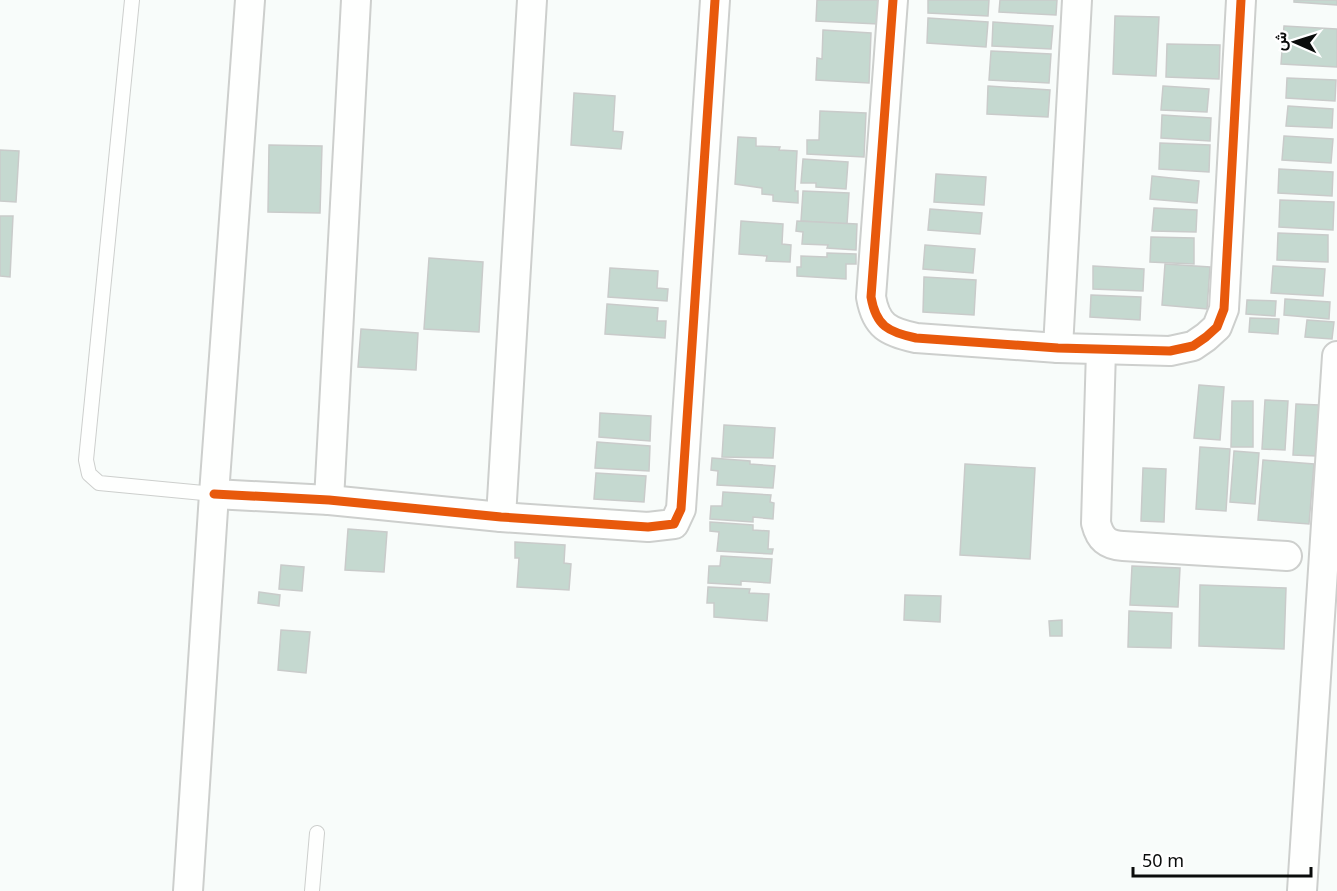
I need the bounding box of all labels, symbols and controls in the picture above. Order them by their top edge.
north arrow [1265,12,1325,72]
text: ش [1269,31,1292,51]
scale bar [1133,840,1312,878]
text: 50 m [1142,848,1184,872]

